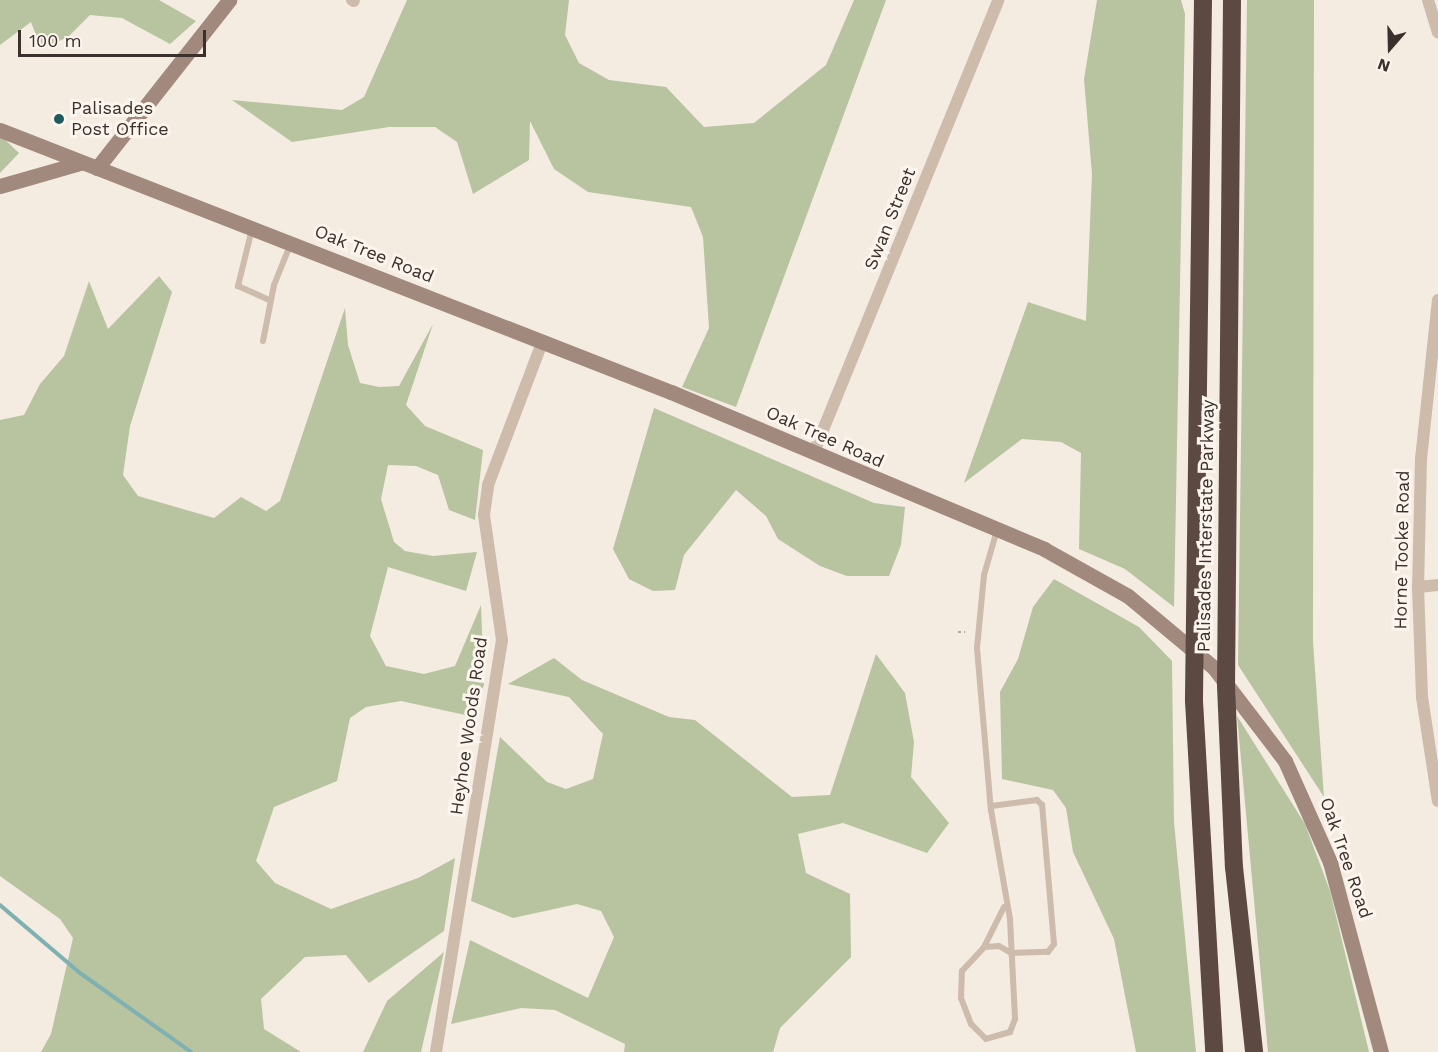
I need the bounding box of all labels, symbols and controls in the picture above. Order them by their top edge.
scale bar [21,18,208,56]
north arrow [1360,18,1420,78]
text: 100 m [29,30,82,51]
text: N [1375,54,1393,76]
place label: Palisades Post Office [71,98,169,140]
marker: Palisades Post Office [52,112,66,126]
street label: Swan Street [860,165,920,273]
street label: Oak Tree Road [311,220,437,288]
street label: Palisades Interstate Parkway [1193,399,1219,653]
street label: Oak Tree Road [762,401,888,473]
street label: Horne Tooke Road [1390,470,1414,630]
street label: Heyhoe Woods Road [446,635,492,817]
street label: Oak Tree Road [1315,794,1377,922]

